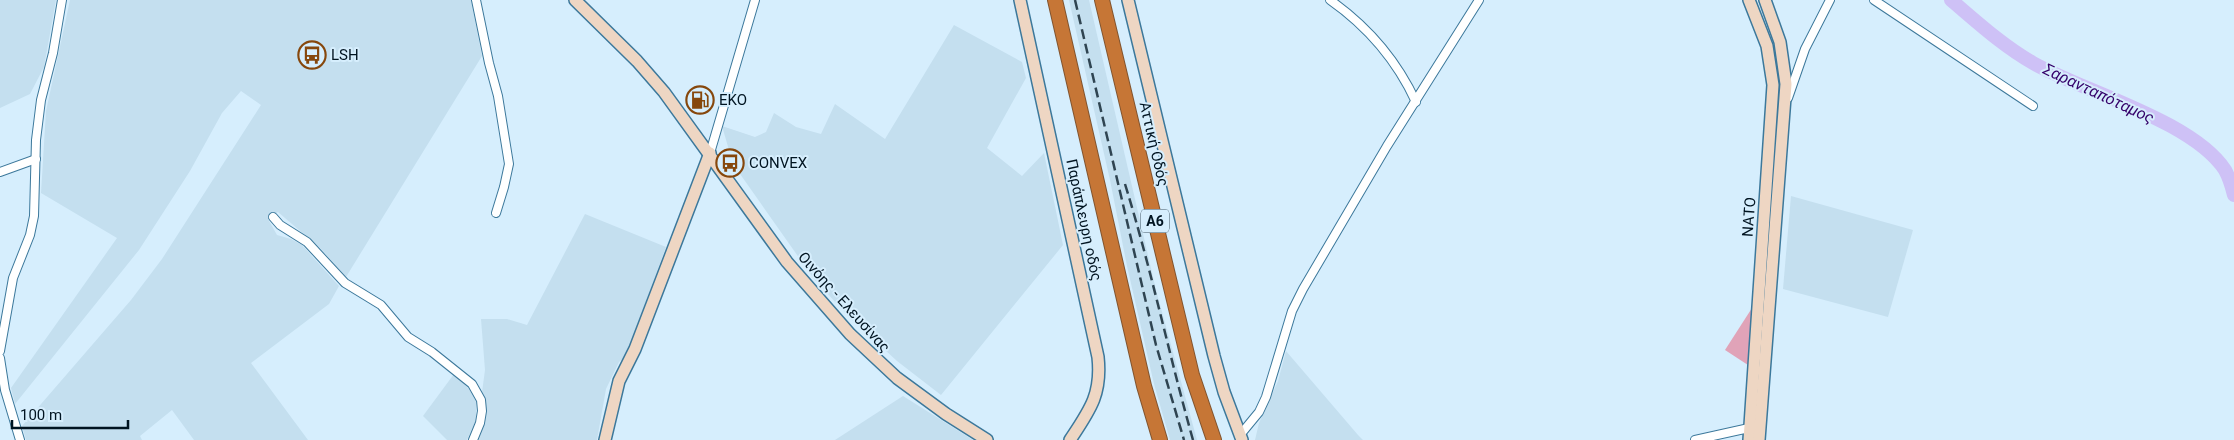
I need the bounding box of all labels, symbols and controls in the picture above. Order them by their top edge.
bus stop icon: LSH [297,40,327,70]
place label: LSH [331,46,359,64]
water label: Σαρανταπόταμος [2039,59,2157,127]
fuel station icon: EKO [685,85,715,115]
place label: EKO [719,91,747,109]
street label: Αττική Οδός [1136,100,1172,188]
bus stop icon: CONVEX [715,148,745,178]
place label: CONVEX [749,154,808,172]
street label: Παράπλευρη οδός [1062,157,1106,283]
street label: ΝΑΤΟ [1739,197,1759,237]
road number: Α6 [1141,210,1169,232]
street label: Οινόης - Ελευσίνας [794,248,894,356]
scale bar [12,398,129,430]
text: 100 m [20,406,62,424]

